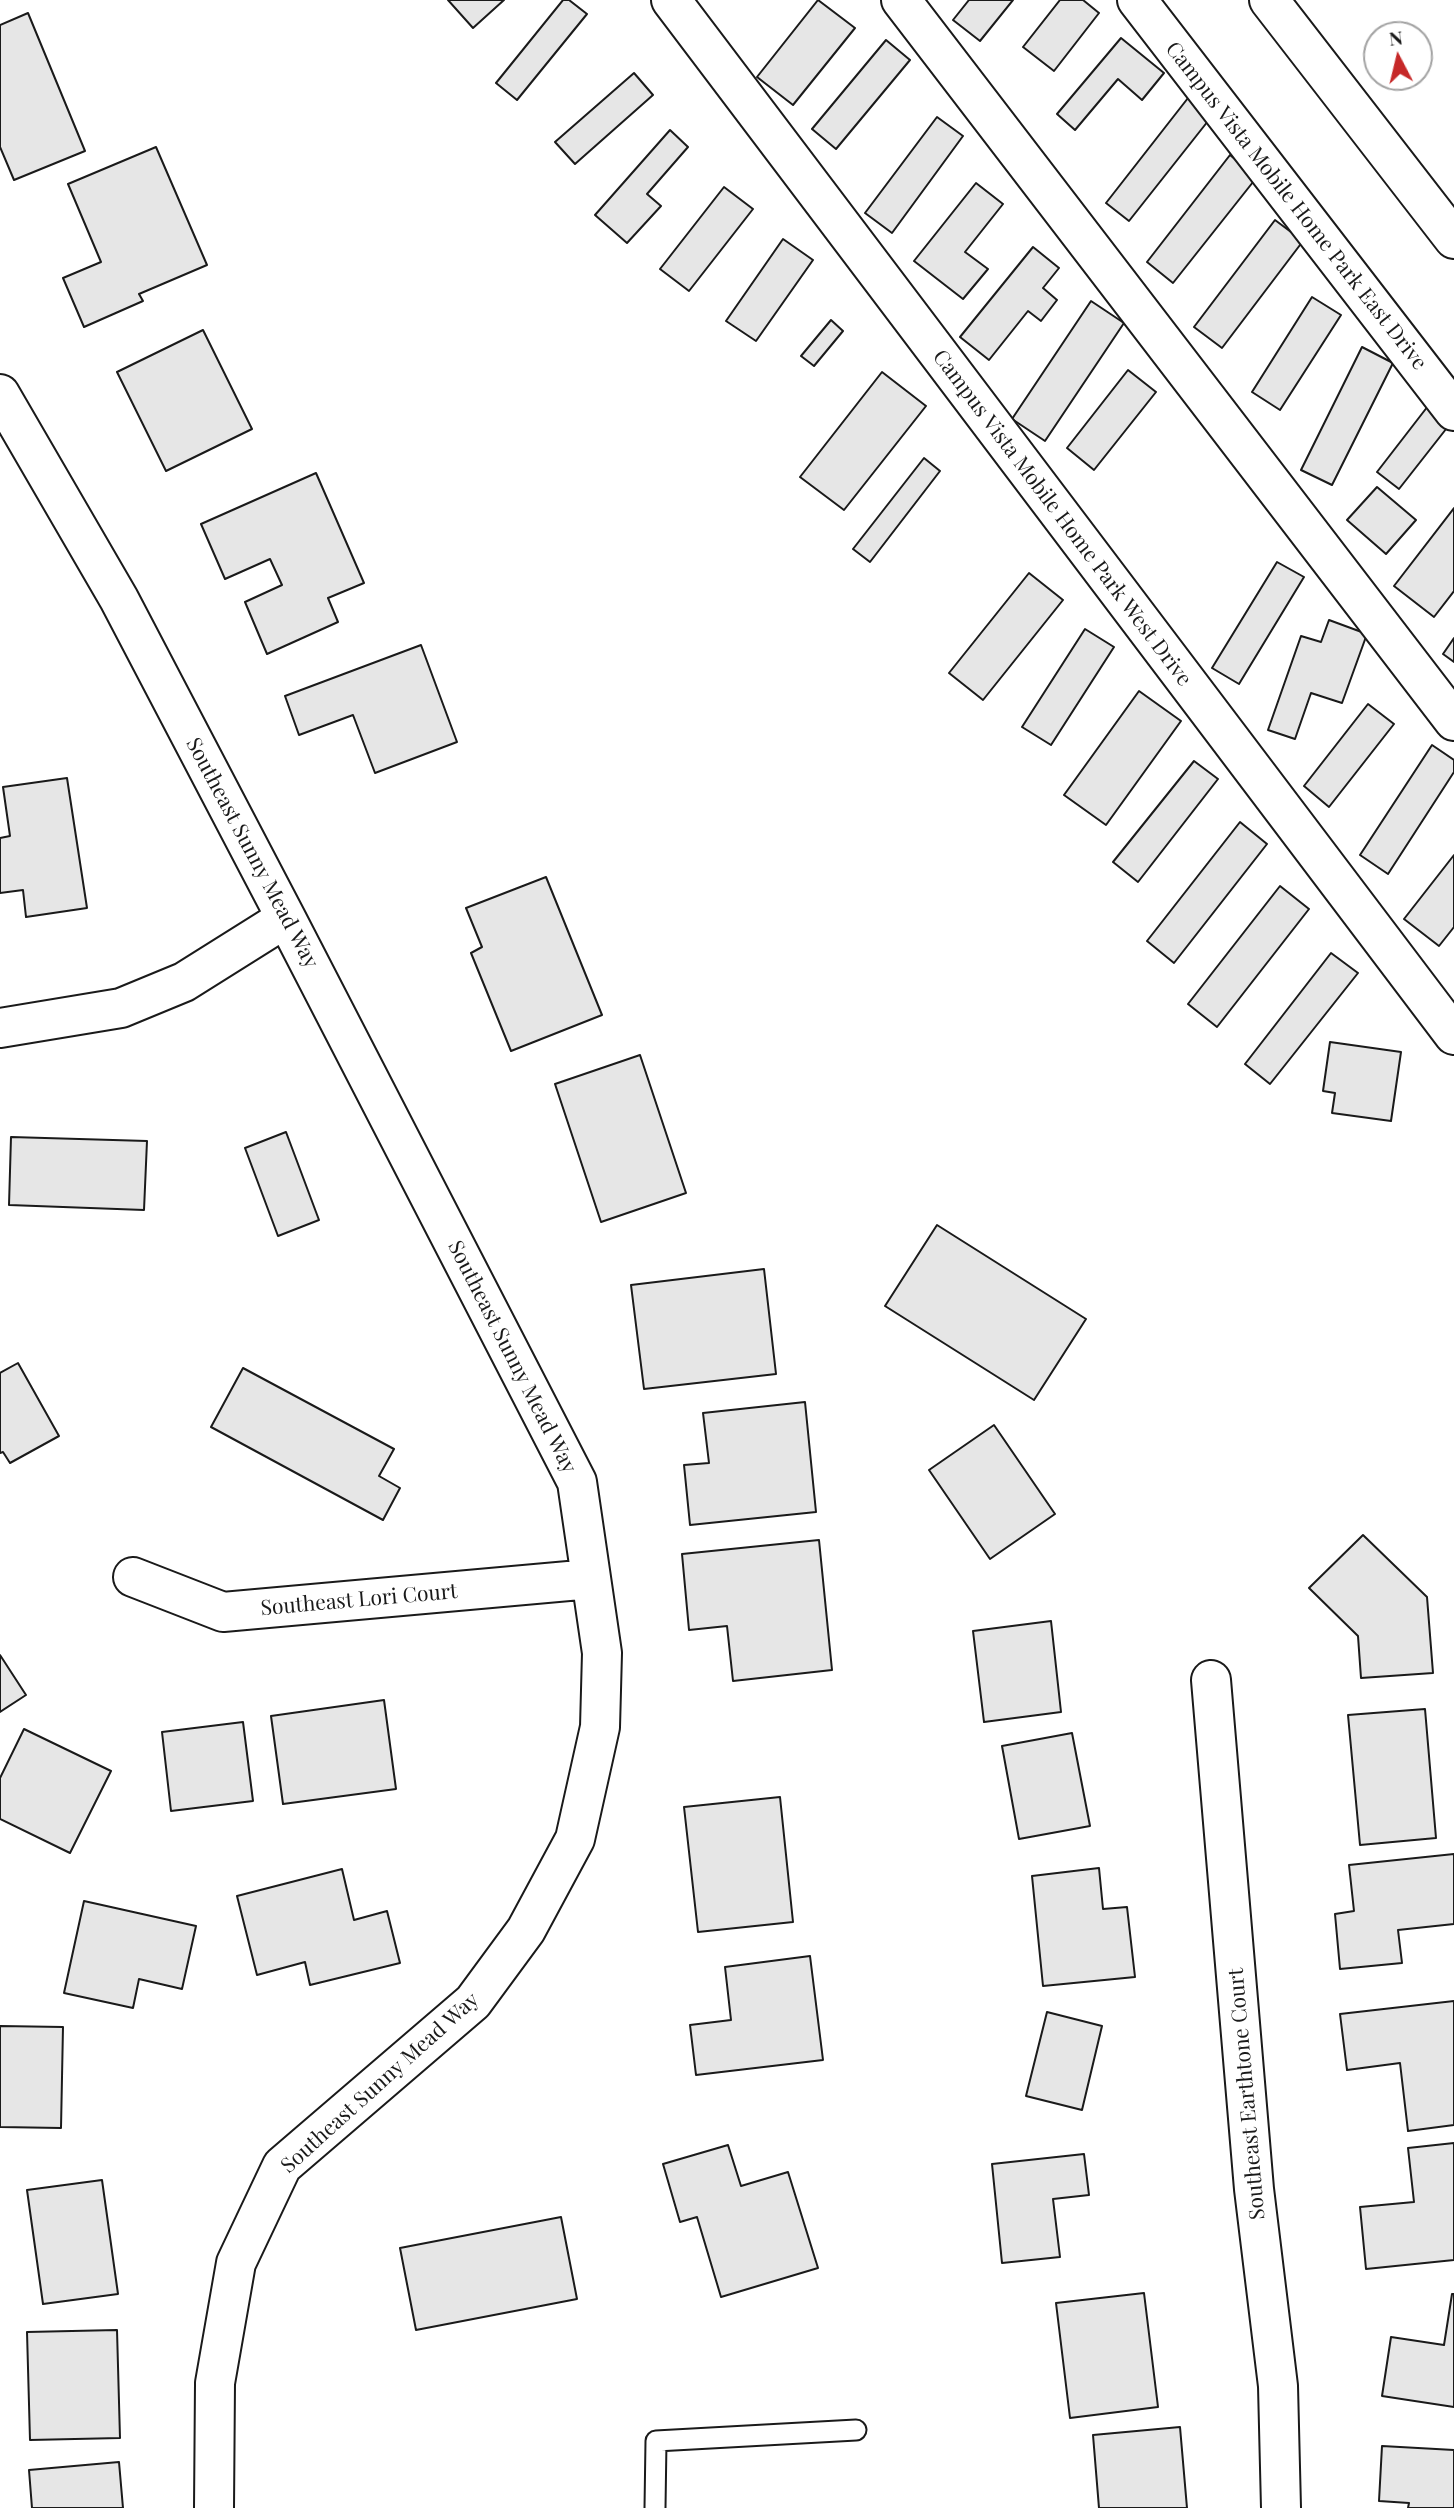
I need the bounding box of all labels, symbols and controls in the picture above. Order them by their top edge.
north arrow [1363,21,1433,91]
text: N [1387,23,1404,51]
street label: Campus Vista Mobile Home Park East Drive [1160,37,1432,375]
street label: Campus Vista Mobile Home Park West Drive [927,345,1197,691]
street label: Southeast Sunny Mead Way [180,733,324,973]
street label: Southeast Sunny Mead Way [442,1237,582,1477]
street label: Southeast Lori Court [260,1579,458,1621]
street label: Southeast Earthtone Court [1223,1967,1271,2221]
street label: Southeast Sunny Mead Way [276,1987,484,2179]

